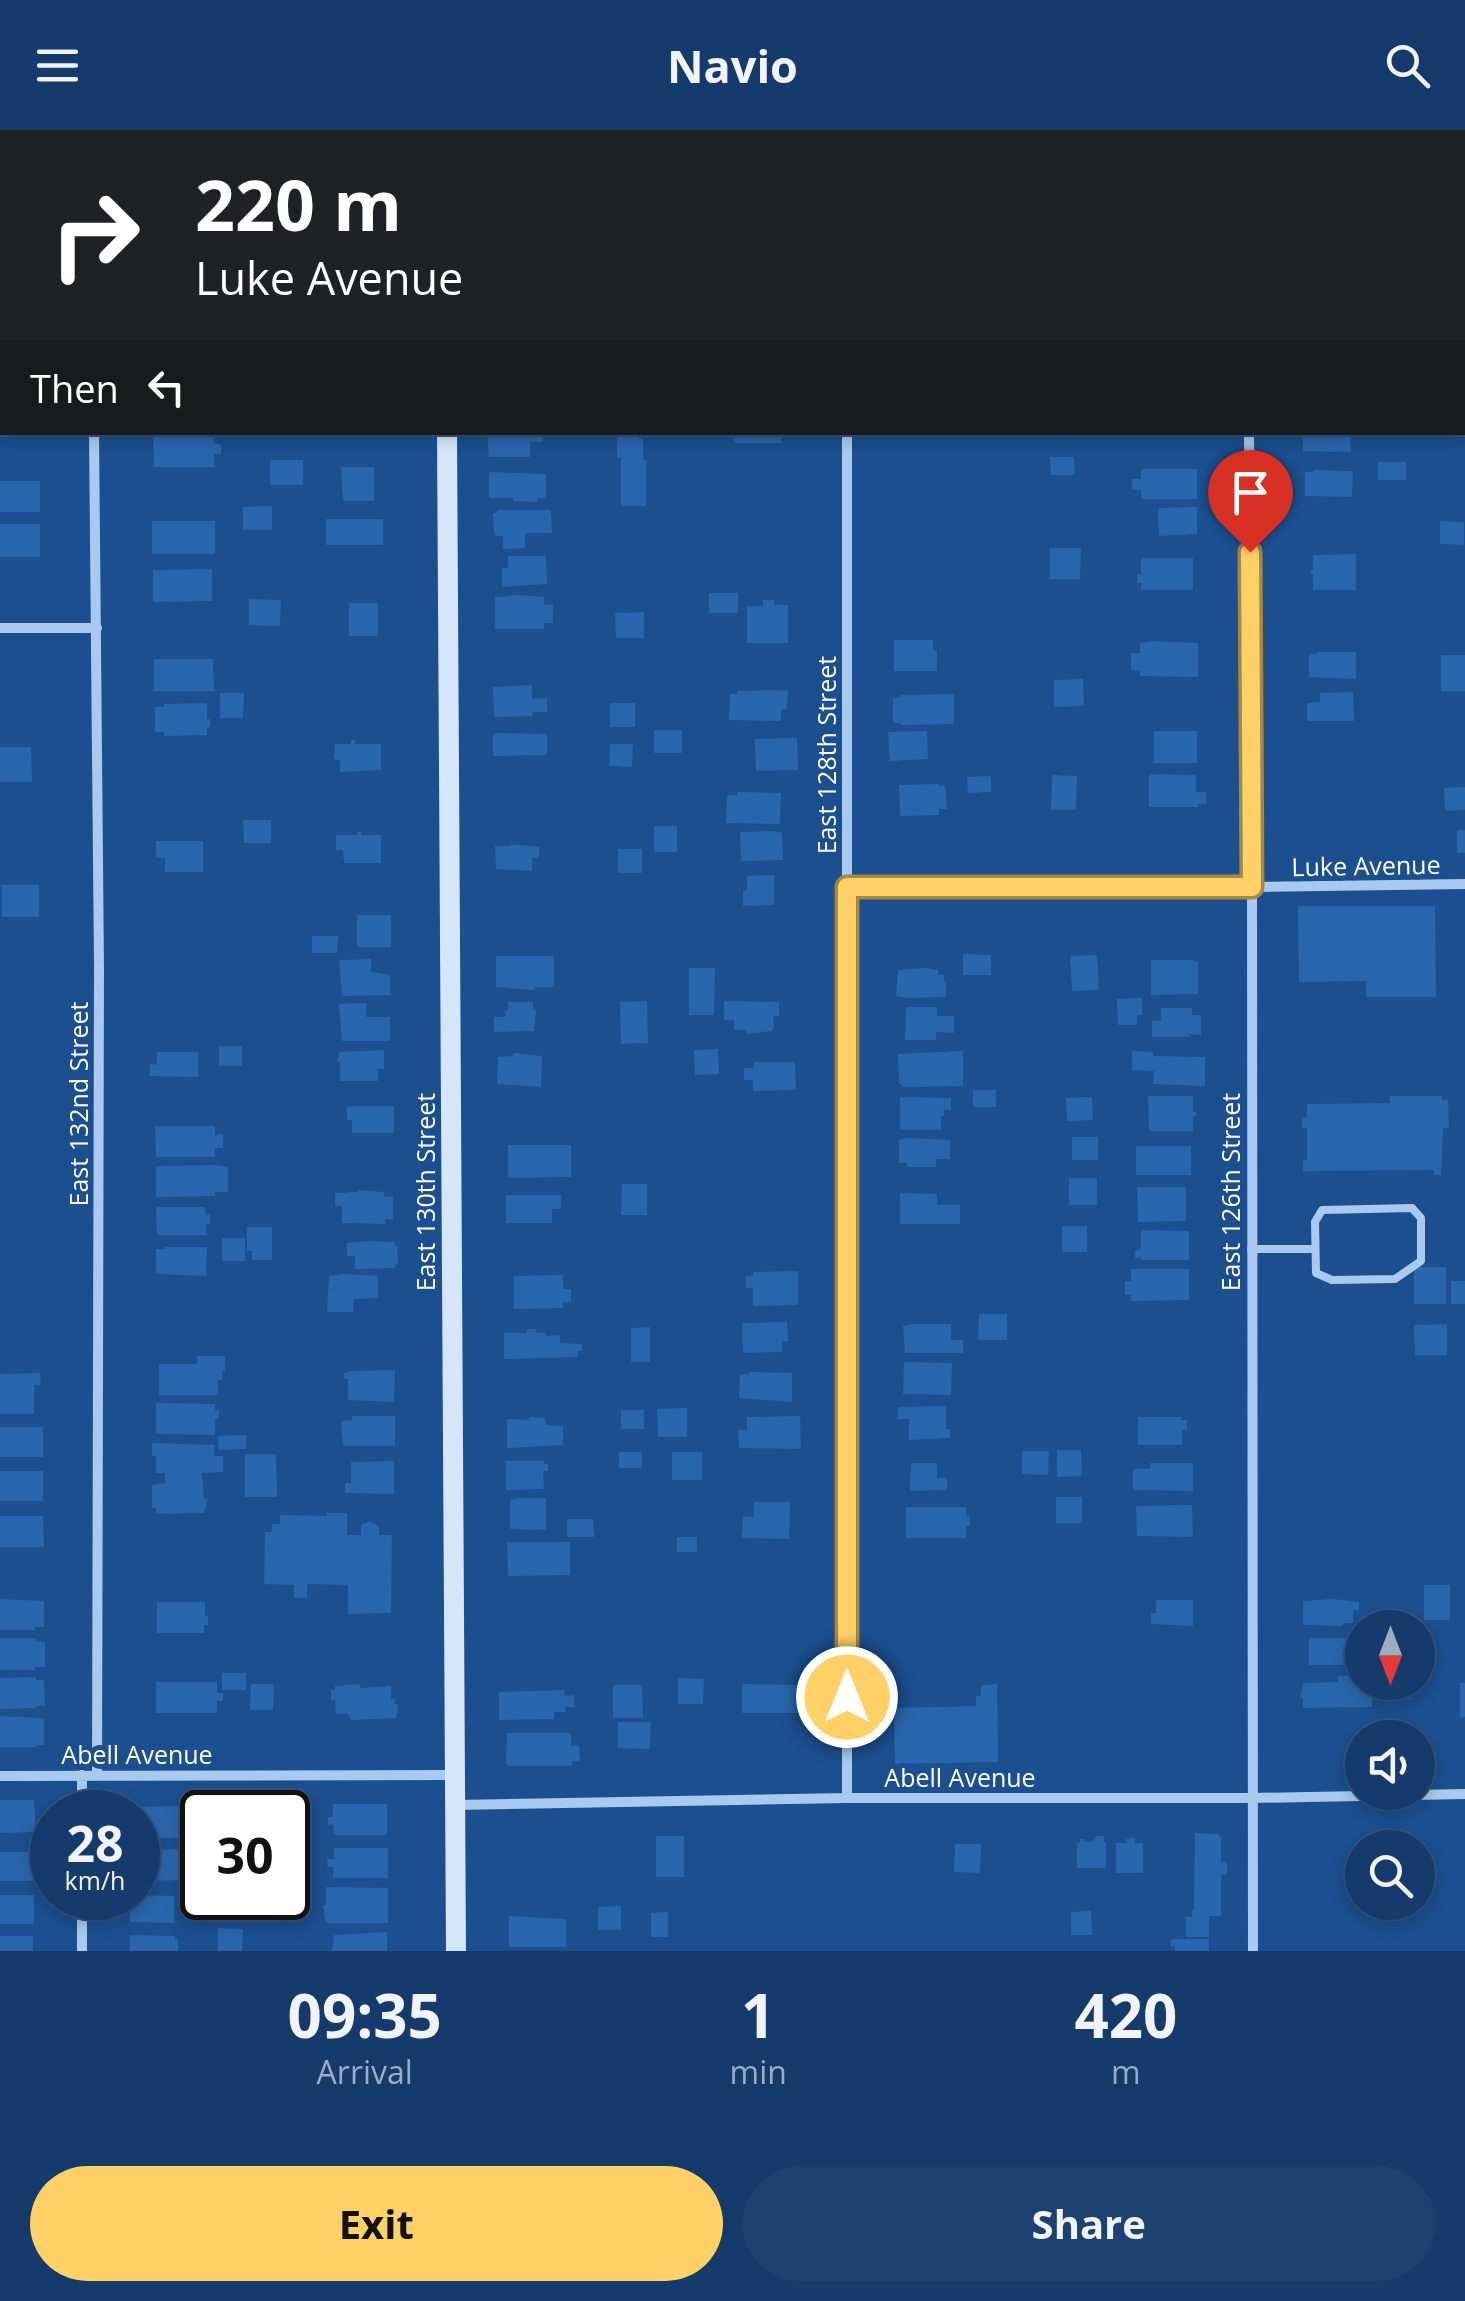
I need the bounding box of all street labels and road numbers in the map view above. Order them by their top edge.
street label: East 128th Street [809,656,843,854]
street label: Luke Avenue [1291,847,1441,883]
street label: East 132nd Street [61,1001,95,1206]
street label: East 130th Street [408,1093,442,1291]
street label: East 126th Street [1213,1093,1247,1291]
street label: Abell Avenue [61,1737,213,1771]
street label: Abell Avenue [884,1760,1036,1794]

